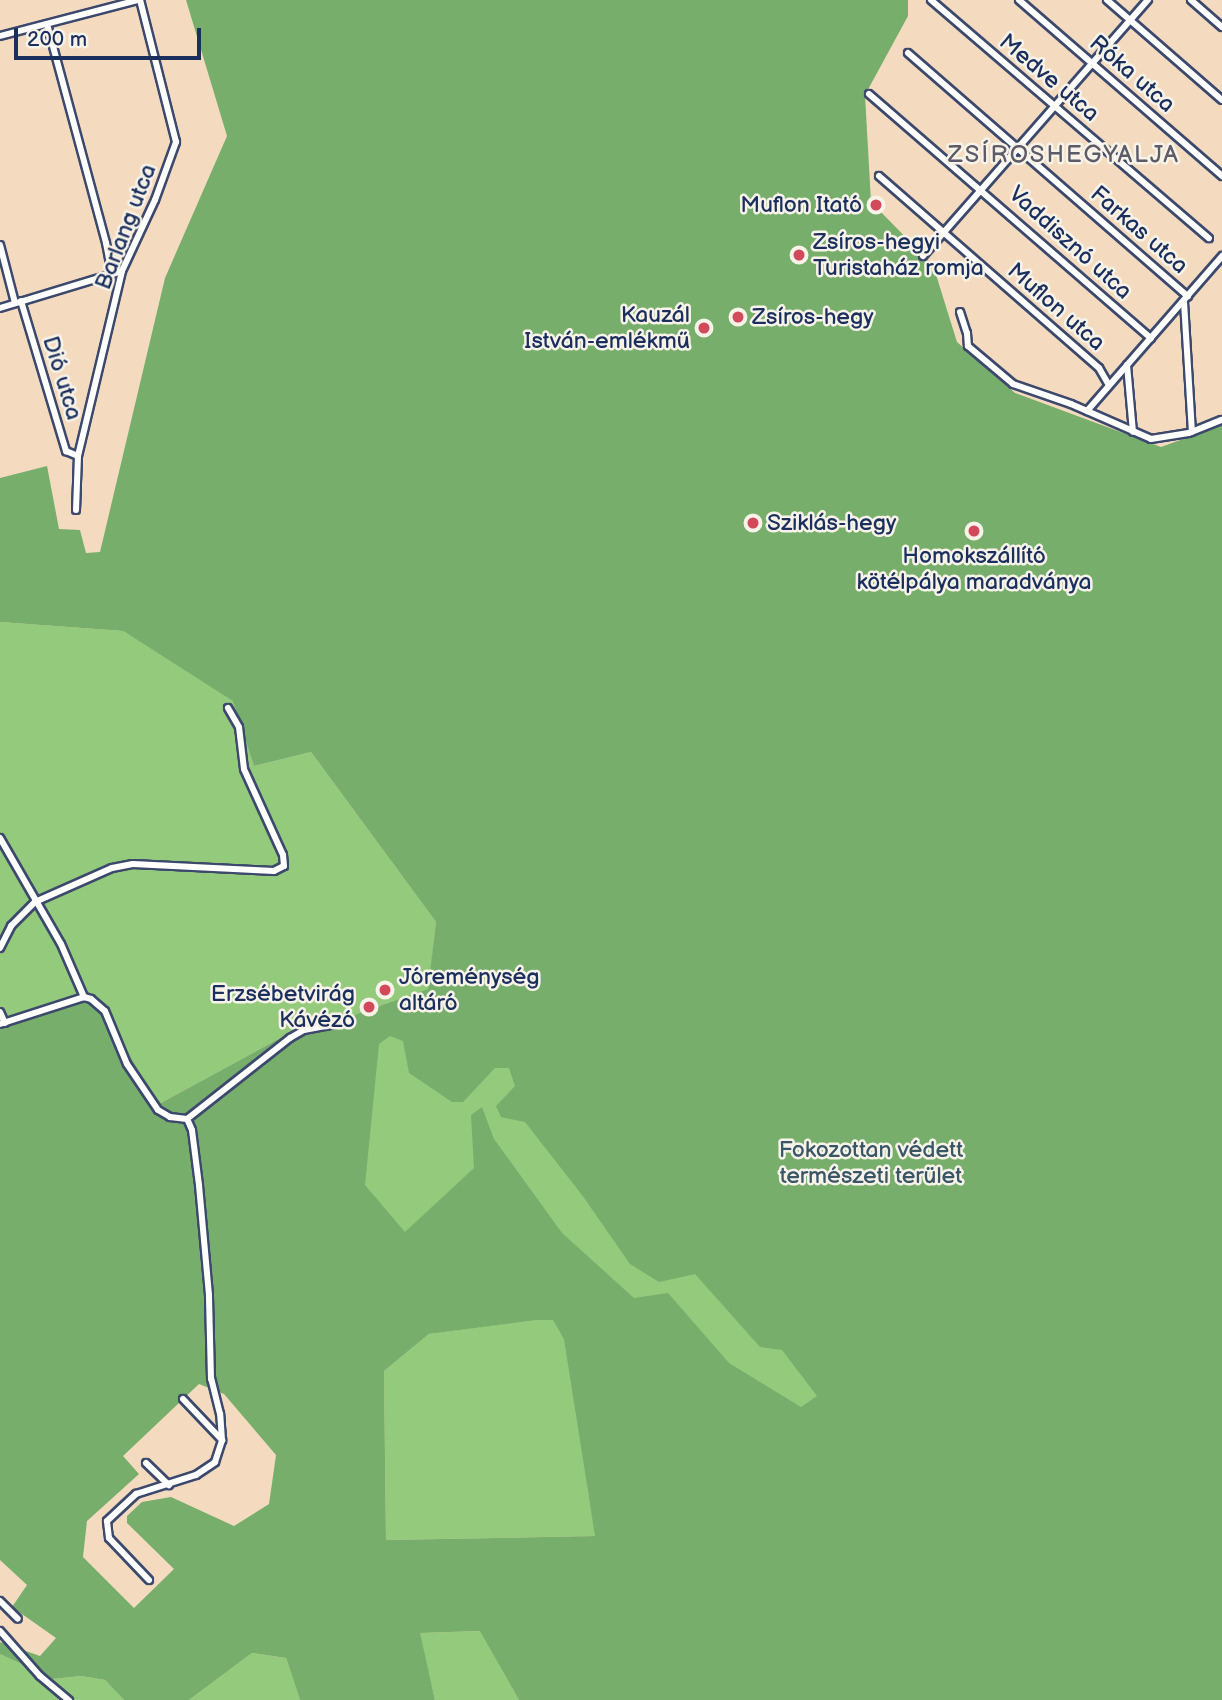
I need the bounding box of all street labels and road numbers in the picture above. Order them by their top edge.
street label: Medve utca [994,28,1104,128]
street label: Róka utca [1084,29,1180,119]
street label: Barlang utca [89,160,163,294]
street label: Vaddisznó utca [1003,180,1137,306]
street label: Farkas utca [1085,180,1193,280]
street label: Muflon utca [1002,257,1110,357]
street label: Dió utca [36,333,88,423]

